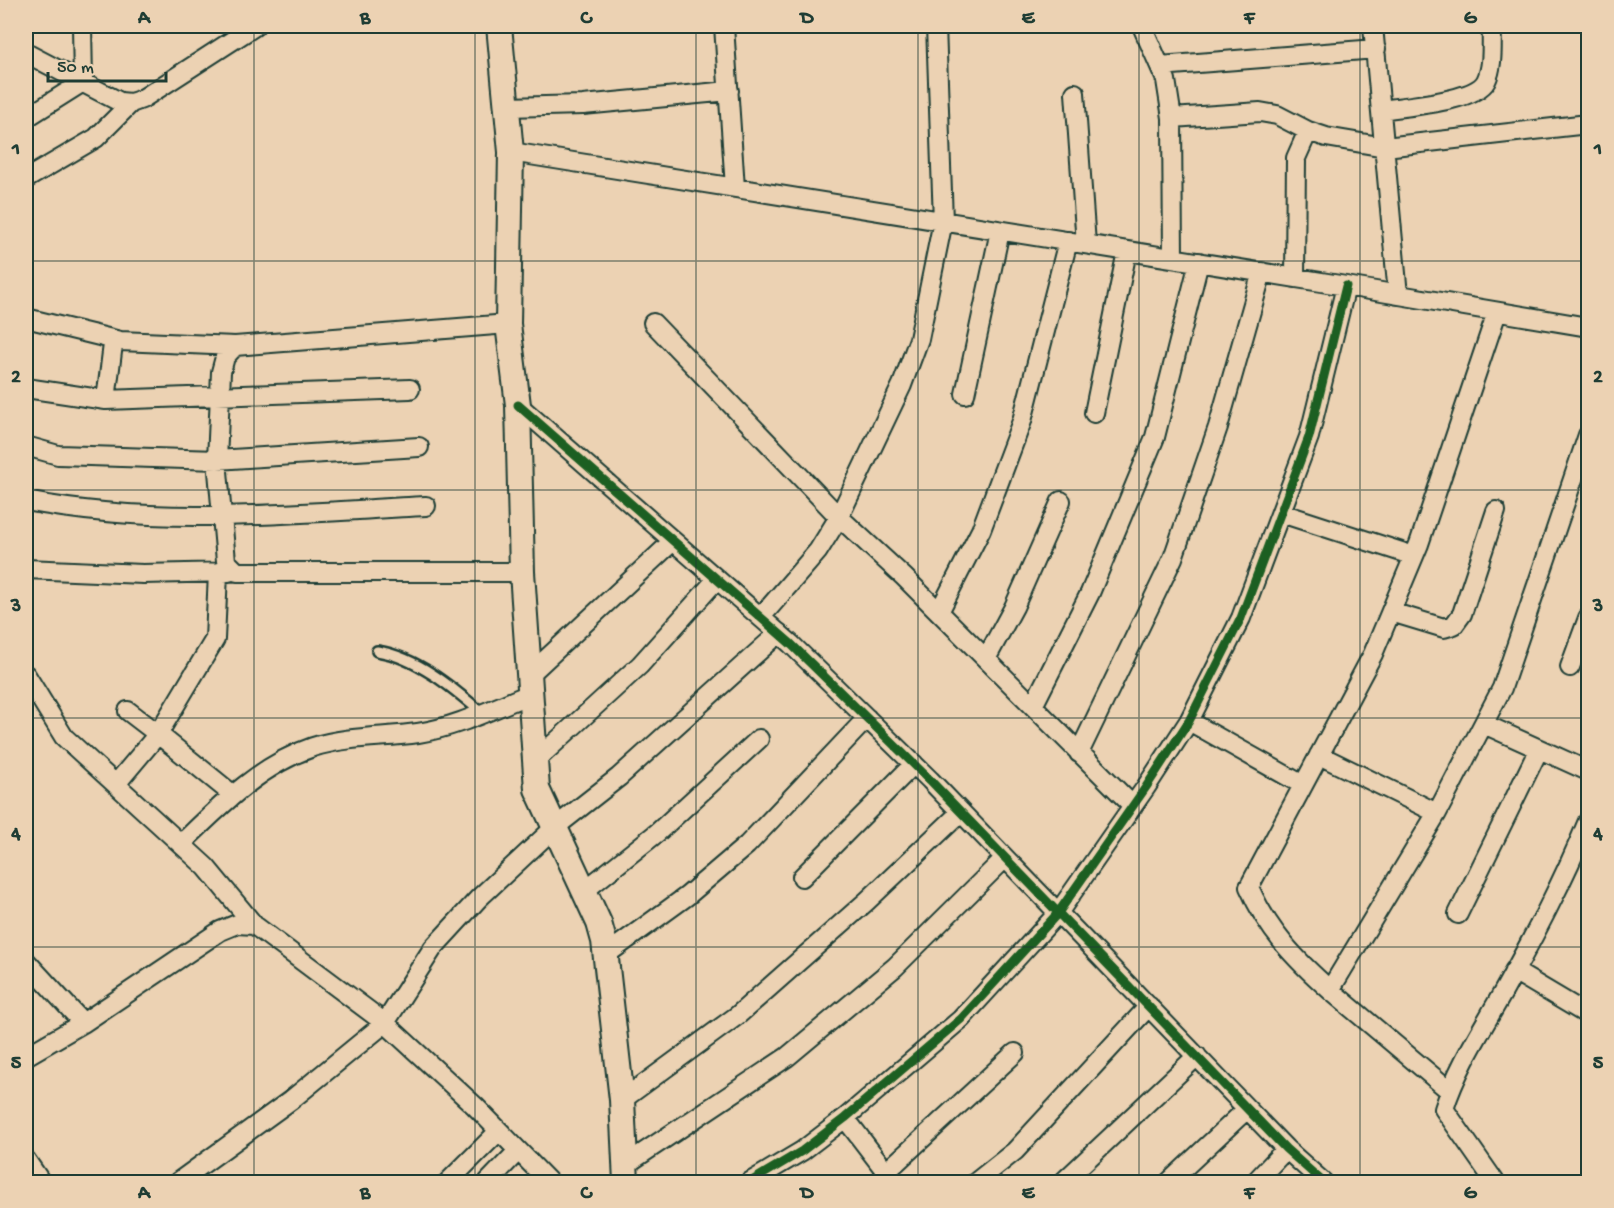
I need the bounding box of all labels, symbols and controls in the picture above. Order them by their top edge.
text: A [137,8,152,31]
text: B [359,8,371,31]
text: C [580,8,594,31]
text: D [798,8,814,31]
text: E [1022,8,1036,31]
text: F [1243,8,1256,31]
text: G [1464,8,1478,31]
scale bar [48,45,166,83]
text: 50 m [57,58,94,79]
text: 1 [11,139,20,162]
text: 1 [1593,139,1602,162]
text: 2 [11,367,21,390]
text: 2 [1593,367,1603,390]
text: 3 [10,596,21,619]
text: 3 [1592,596,1603,619]
text: 4 [10,824,21,847]
text: 4 [1592,824,1603,847]
text: 5 [11,1053,22,1076]
text: 5 [1593,1053,1604,1076]
text: A [137,1183,152,1206]
text: B [359,1183,371,1206]
text: C [580,1183,594,1206]
text: D [798,1183,814,1206]
text: E [1022,1183,1036,1206]
text: F [1243,1183,1256,1206]
text: G [1464,1183,1478,1206]

